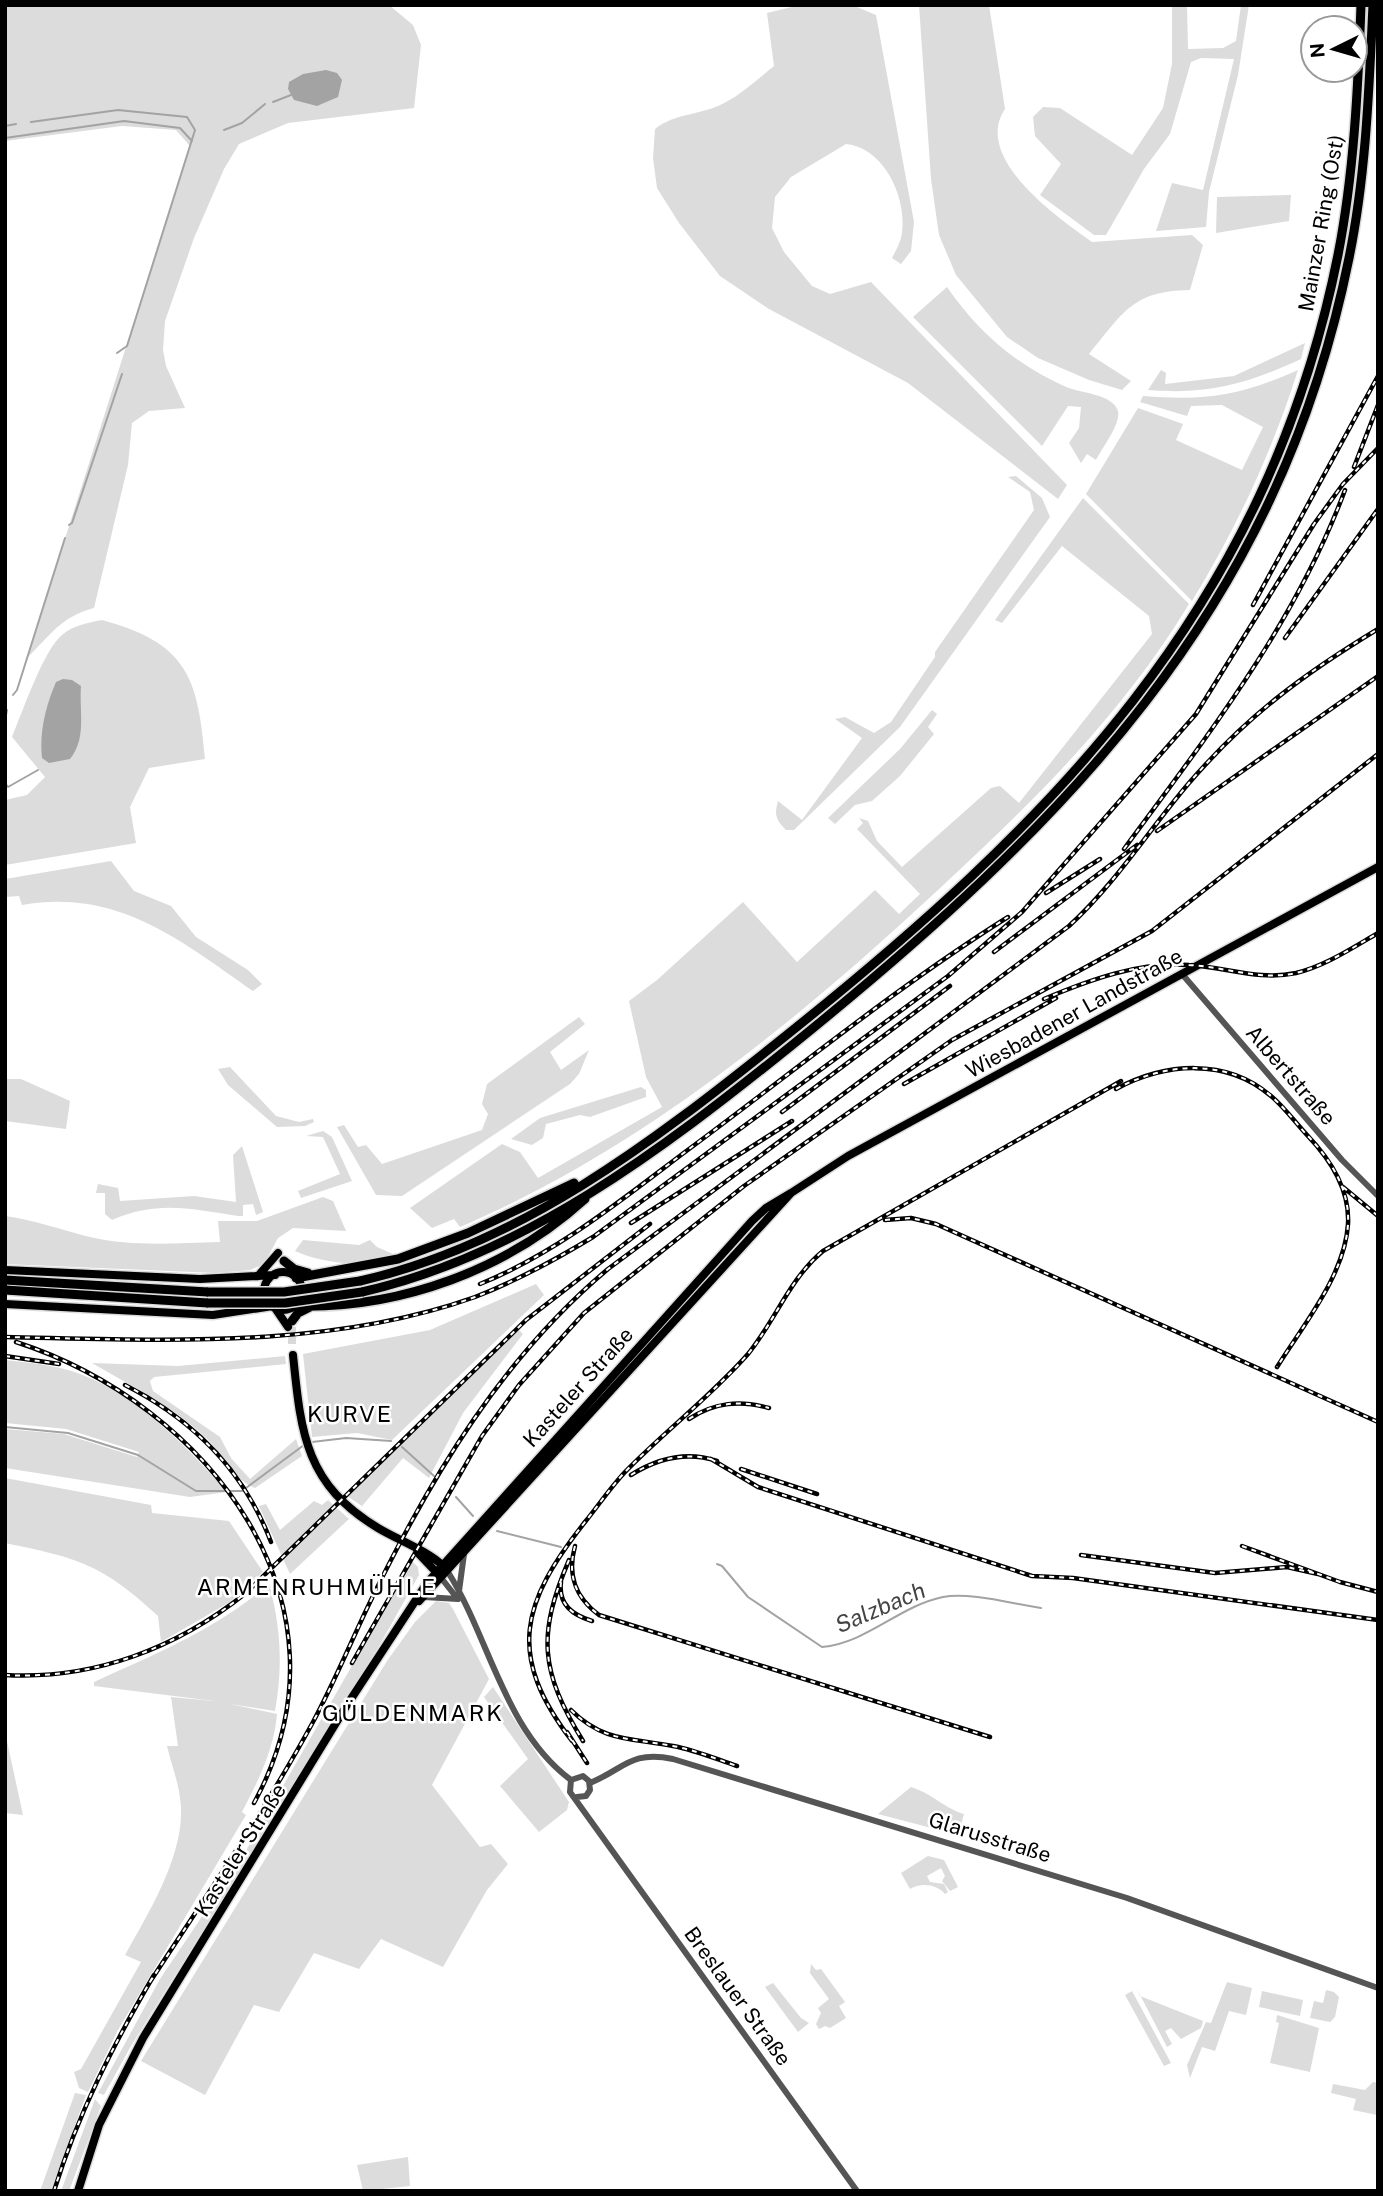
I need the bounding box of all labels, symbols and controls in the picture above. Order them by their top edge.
north arrow [1299,14,1369,84]
text: N [1305,42,1329,59]
street label: Mainzer Ring (Ost) [1293,133,1349,313]
street label: Wiesbadener Landstraße [961,943,1187,1083]
street label: Albertstraße [1241,1020,1341,1130]
street label: Kasteler Straße [518,1322,638,1452]
district label: KURVE [307,1400,393,1427]
district label: ARMENRUHMÜHLE [197,1573,437,1600]
water label: Salzbach [831,1576,929,1638]
district label: GÜLDENMARK [322,1699,504,1726]
street label: Kasteler Straße [189,1779,291,1921]
street label: Glarusstraße [926,1807,1054,1867]
street label: Breslauer Straße [679,1922,797,2070]

